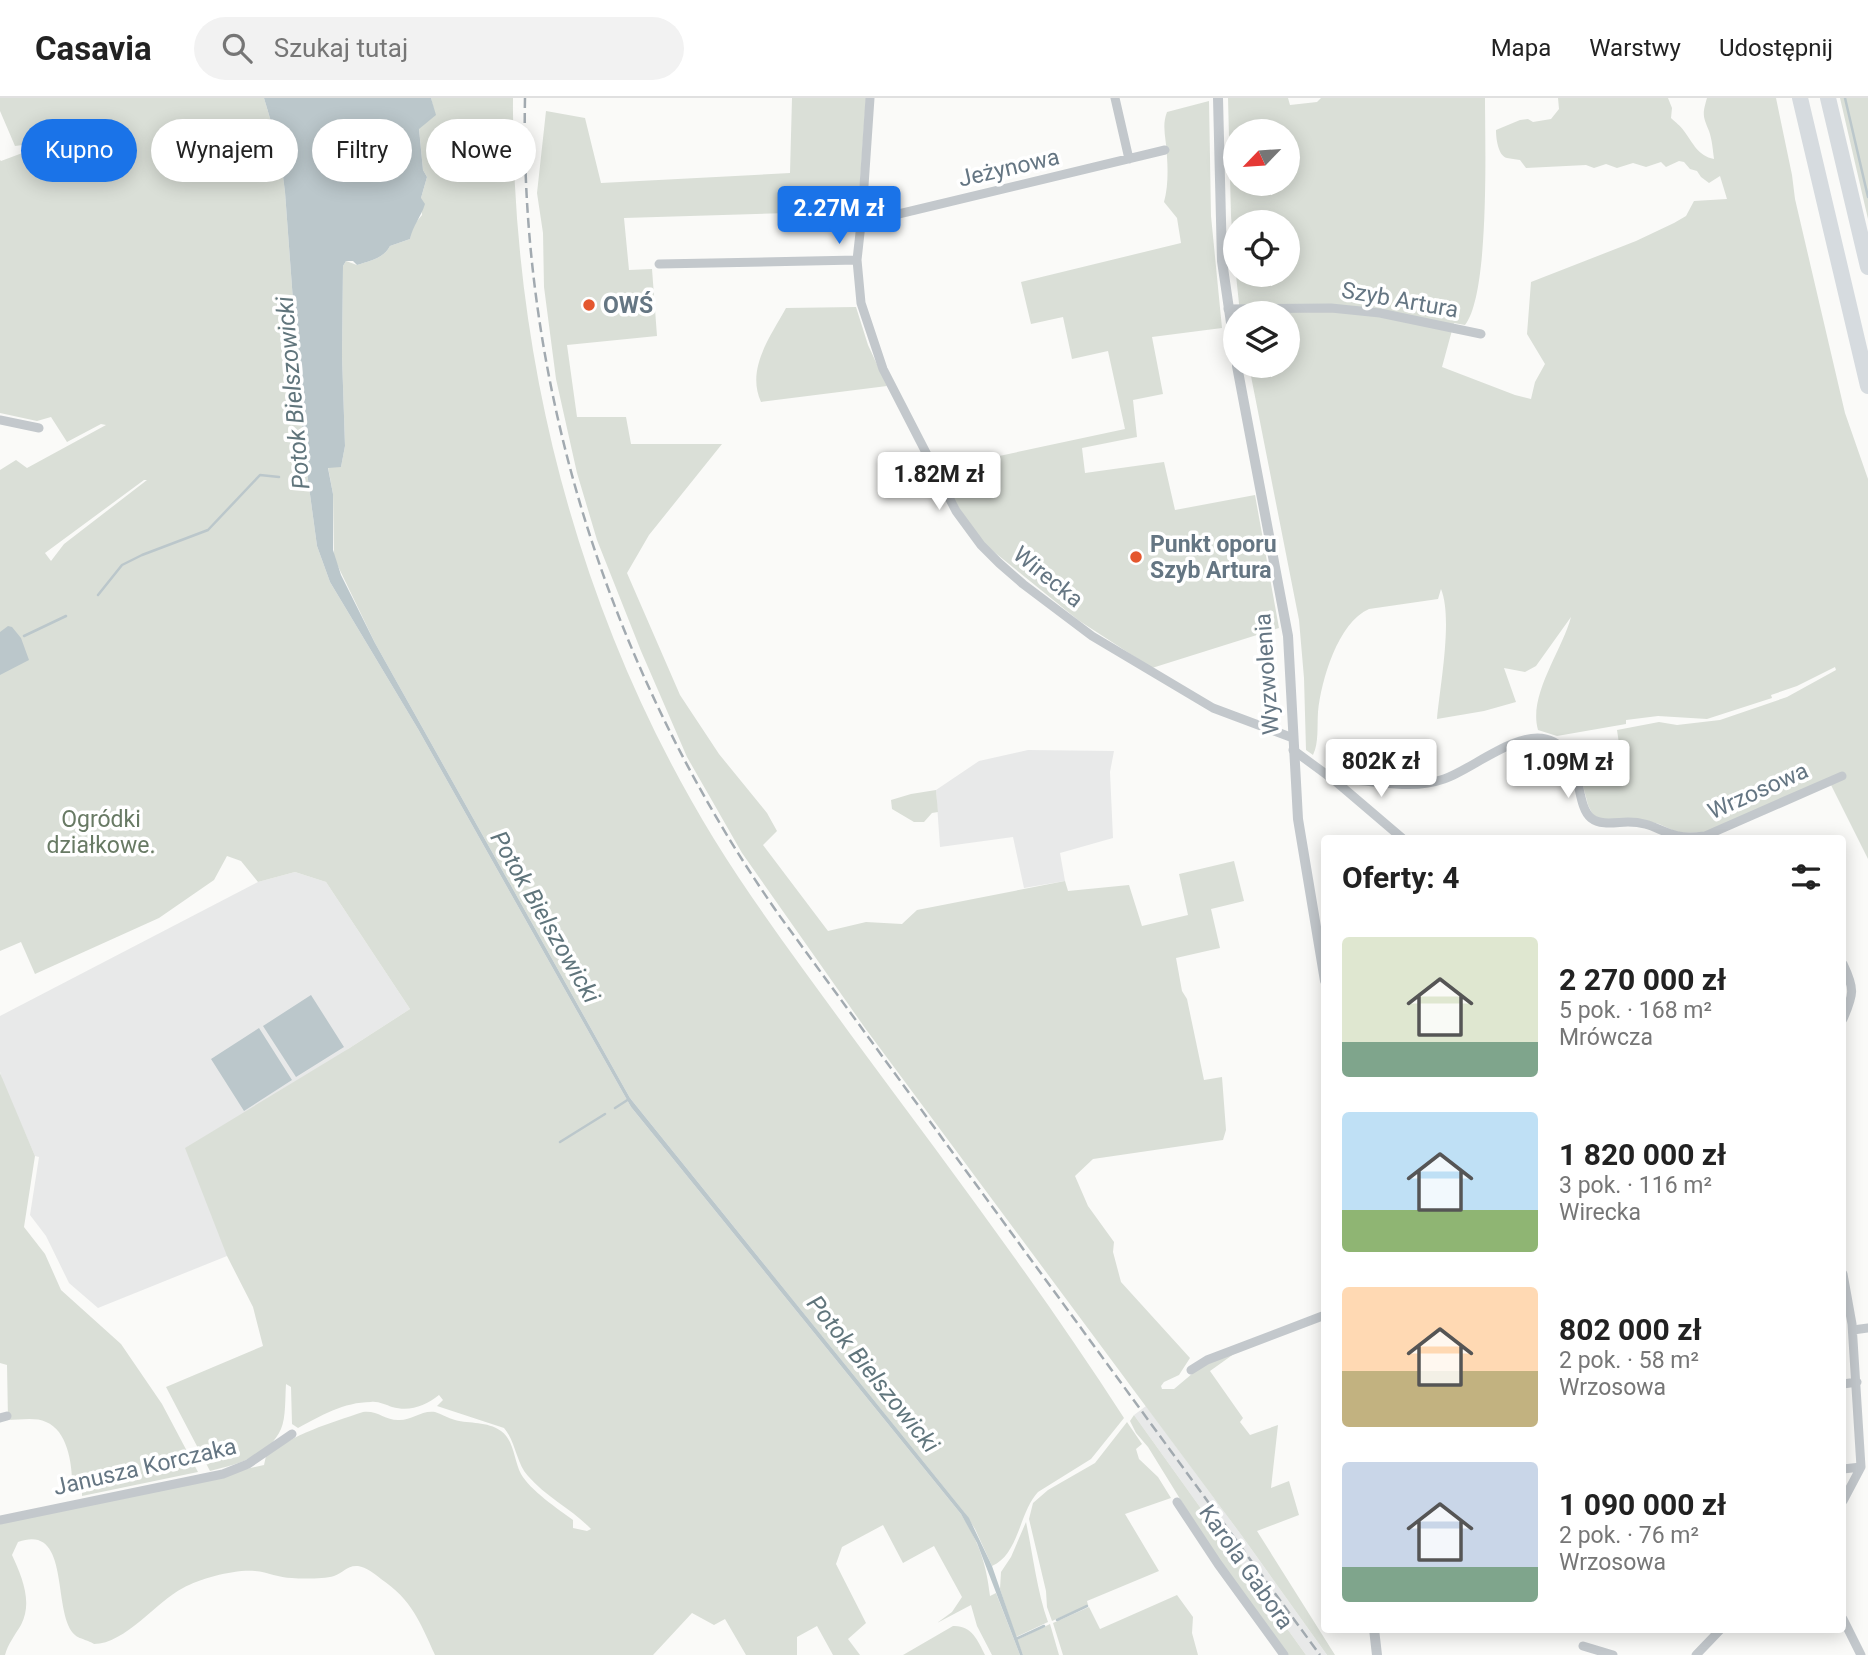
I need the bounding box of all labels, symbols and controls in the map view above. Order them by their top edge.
search box [194,17,684,80]
text: Casavia [35,29,152,68]
icon: search [218,29,256,67]
text: Szukaj tutaj [274,33,408,63]
text: Mapa [1491,34,1551,62]
text: Warstwy [1589,34,1681,62]
text: Udostępnij [1719,34,1833,62]
chip: Kupno [21,119,137,182]
chip: Wynajem [151,119,298,182]
chip: Filtry [312,119,412,182]
chip: Nowe [426,119,536,182]
north arrow [1223,119,1300,196]
map controls [1223,119,1300,378]
street label: Jeżynowa [956,143,1062,193]
pin: 2.27M zł [767,186,911,246]
text: 2.27M zł [794,195,884,222]
button: locate [1223,210,1300,287]
street label: Szyb Artura [1340,276,1460,324]
place label: OWŚ [603,291,653,319]
water label: Potok Bielszowicki [271,295,315,491]
marker: OWŚ [581,297,597,313]
button: layers [1223,301,1300,378]
pin: 1.82M zł [867,452,1011,512]
text: 1.82M zł [894,461,984,488]
place label: Punkt oporu Szyb Artura [1150,531,1277,584]
street label: Wirecka [1008,541,1088,613]
marker: Punkt oporu Szyb Artura [1128,549,1144,565]
street label: Wyzwolenia [1249,612,1285,736]
pin: 802K zł [1316,740,1446,799]
pin: 1.09M zł [1496,740,1640,800]
text: 802K zł [1342,748,1420,775]
text: 1.09M zł [1523,749,1613,776]
street label: Wrzosowa [1704,757,1812,825]
park label: Ogródki działkowe. [46,806,156,859]
water label: Potok Bielszowicki [484,826,606,1008]
icon: filters [1787,858,1825,896]
text: Oferty: 4 [1342,860,1459,895]
text: 2 270 000 zł [1559,962,1726,997]
icon: home [1398,965,1482,1049]
text: 5 pok. · 168 m² [1559,997,1712,1024]
text: Mrówcza [1559,1024,1653,1051]
text: 1 820 000 zł [1559,1137,1726,1172]
icon: home [1398,1140,1482,1224]
text: 3 pok. · 116 m² [1559,1172,1712,1199]
text: Wirecka [1559,1199,1641,1226]
water label: Potok Bielszowicki [801,1290,945,1458]
text: 802 000 zł [1559,1312,1702,1347]
icon: home [1398,1315,1482,1399]
text: 2 pok. · 58 m² [1559,1347,1699,1374]
text: Wrzosowa [1559,1374,1666,1401]
street label: Janusza Korczaka [51,1433,239,1501]
text: 1 090 000 zł [1559,1487,1726,1522]
icon: home [1398,1490,1482,1574]
street label: Karola Gabora [1193,1500,1299,1634]
text: 2 pok. · 76 m² [1559,1522,1699,1549]
text: Wrzosowa [1559,1549,1666,1576]

